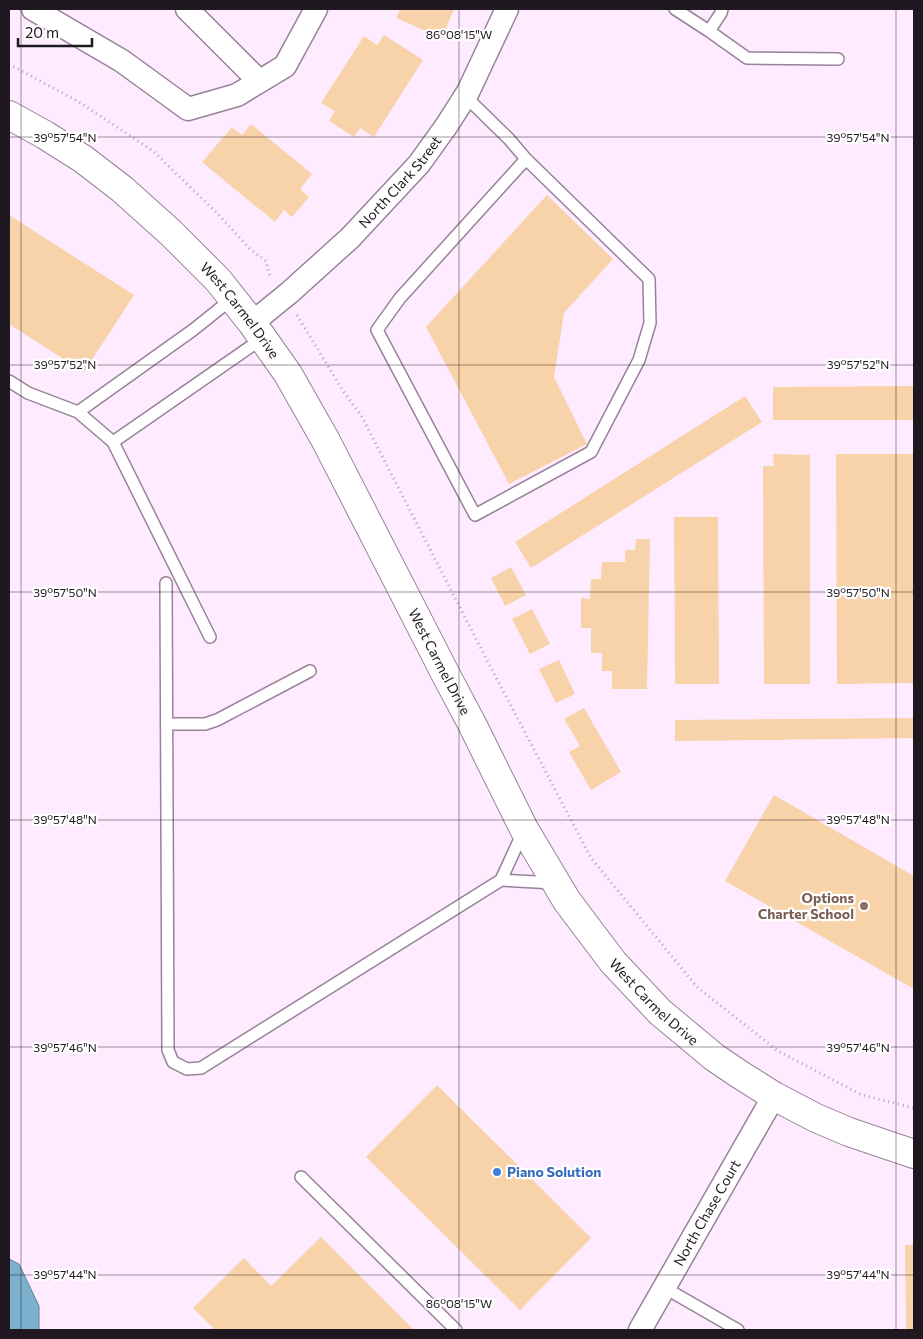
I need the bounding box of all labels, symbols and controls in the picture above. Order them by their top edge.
scale bar [18,15,91,47]
text: 20 m [25,23,59,41]
text: 86°08'15"W [426,27,492,41]
text: 39°57'54"N [33,130,97,144]
text: 39°57'54"N [826,130,890,144]
street label: North Clark Street [355,132,445,231]
street label: West Carmel Drive [197,258,283,361]
text: 39°57'52"N [34,357,96,371]
text: 39°57'52"N [827,357,889,371]
text: 39°57'50"N [33,585,97,599]
text: 39°57'50"N [826,585,890,599]
street label: West Carmel Drive [405,605,475,718]
text: 39°57'48"N [33,812,97,826]
text: 39°57'48"N [826,812,890,826]
place label: Options Charter School [758,889,854,922]
marker: Options Charter School [858,900,870,912]
street label: West Carmel Drive [606,955,702,1049]
text: 39°57'46"N [33,1040,97,1054]
text: 39°57'46"N [826,1040,890,1054]
street label: North Chase Court [670,1156,744,1269]
place label: Piano Solution [507,1163,601,1180]
marker: Piano Solution [491,1166,503,1178]
text: 39°57'44"N [33,1267,97,1281]
text: 39°57'44"N [826,1267,890,1281]
text: 86°08'15"W [426,1296,492,1310]

